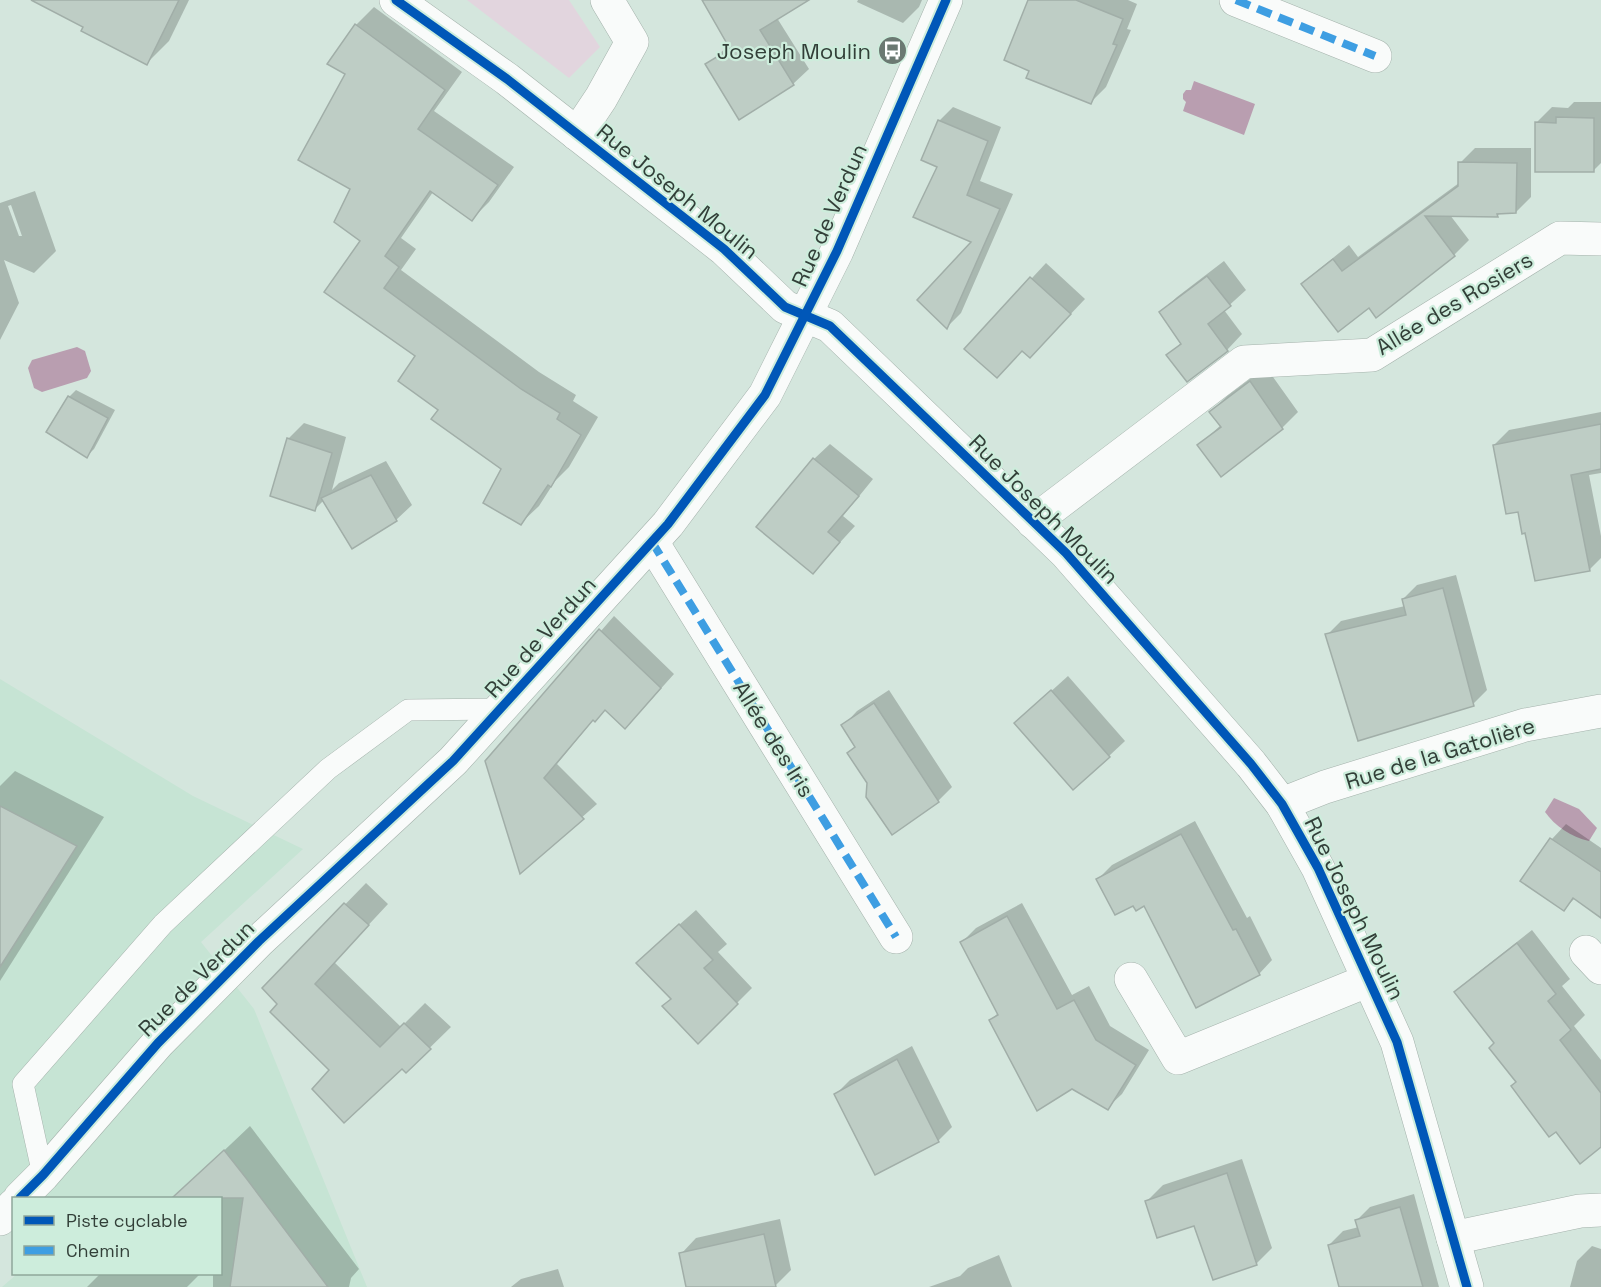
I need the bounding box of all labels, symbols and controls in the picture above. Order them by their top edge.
bus stop icon: Joseph Moulin [876,35,908,67]
place label: Joseph Moulin [717,37,871,65]
street label: Rue Joseph Moulin [591,117,765,265]
street label: Rue de Verdun [785,139,873,291]
street label: Allée des Rosiers [1371,245,1537,361]
street label: Rue Joseph Moulin [963,428,1125,590]
street label: Rue de Verdun [478,571,602,703]
street label: Allée des Iris [727,676,821,802]
street label: Rue de la Gatolière [1342,711,1538,795]
street label: Rue Joseph Moulin [1298,812,1412,1004]
street label: Rue de Verdun [132,914,260,1042]
legend [12,1197,222,1275]
text: Piste cyclable [66,1209,188,1232]
text: Chemin [66,1239,130,1262]

